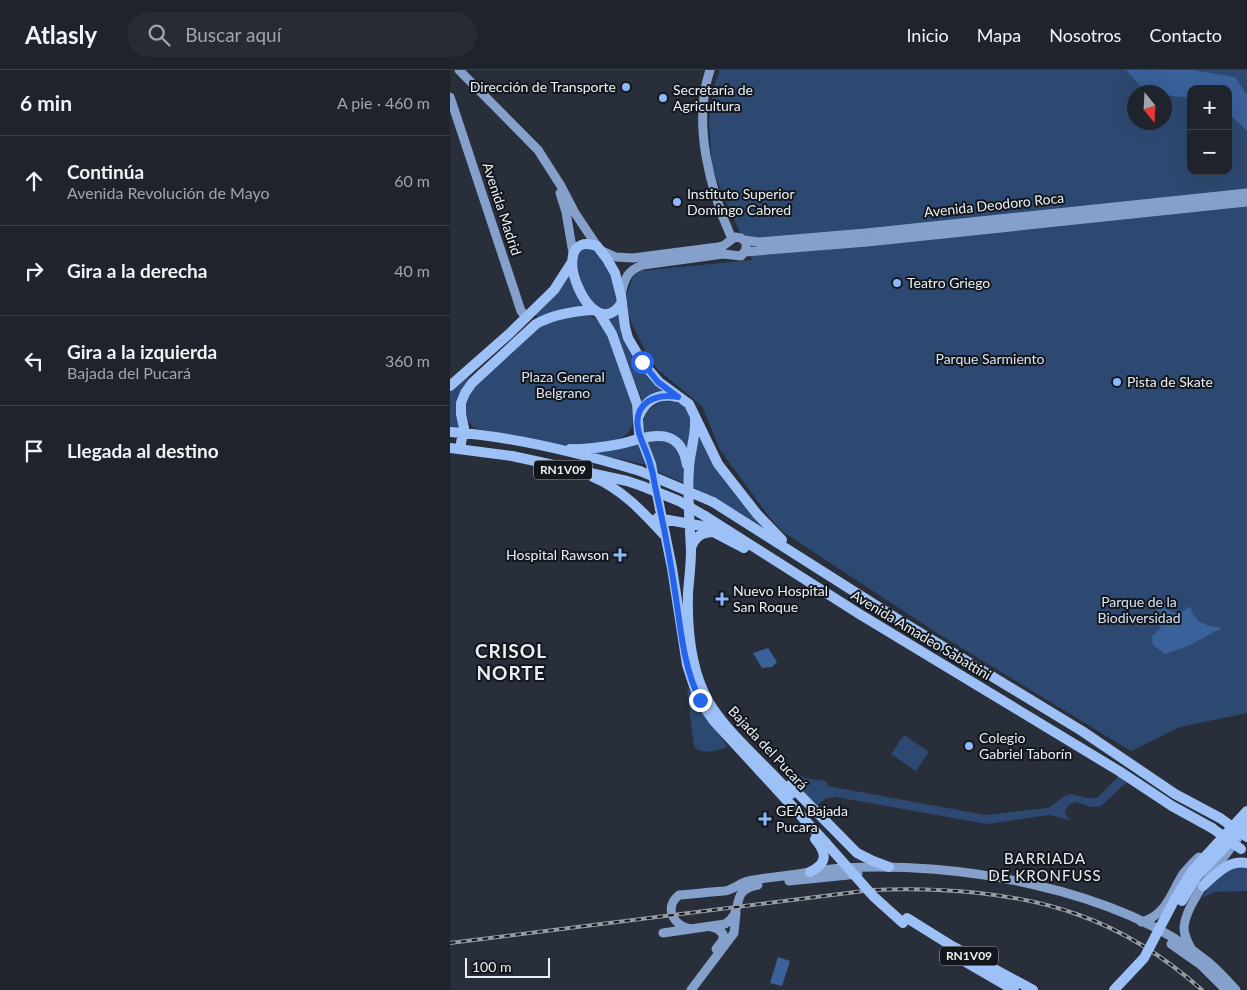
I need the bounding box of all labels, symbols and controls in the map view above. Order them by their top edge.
search box [127,12,477,57]
text: Atlasly [25,20,97,49]
icon: search [145,21,173,49]
text: Buscar aquí [185,23,281,46]
text: Inicio [906,24,949,46]
text: Mapa [977,24,1021,46]
text: Nosotros [1049,24,1121,46]
text: Contacto [1149,24,1222,46]
place label: Dirección de Transporte [470,78,616,95]
marker: Dirección de Transporte [620,81,632,93]
place label: Secretaría de Agricultura [673,81,753,114]
north arrow [1127,85,1172,130]
map controls [1187,85,1232,175]
button: + [1187,85,1232,130]
text: 6 min [20,90,72,115]
marker: Secretaría de Agricultura [657,92,669,104]
text: A pie · 460 m [337,93,430,112]
button: − [1187,130,1232,175]
text: Continúa [67,160,144,183]
street label: Avenida Madrid [479,160,526,257]
icon: ahead [20,167,48,195]
text: 60 m [394,171,430,190]
text: Avenida Revolución de Mayo [67,183,270,202]
place label: Instituto Superior Domingo Cabred [687,185,795,218]
street label: Avenida Deodoro Roca [923,189,1065,220]
marker: Instituto Superior Domingo Cabred [671,196,683,208]
icon: right [20,257,48,285]
text: Gira a la derecha [67,259,207,282]
text: 40 m [394,261,430,280]
place label: Teatro Griego [907,274,990,291]
marker: Teatro Griego [891,277,903,289]
text: Gira a la izquierda [67,340,217,363]
icon: left [20,347,48,375]
park label: Parque Sarmiento [935,350,1045,367]
text: 360 m [385,351,430,370]
route start [631,351,654,374]
text: Bajada del Pucará [67,363,191,382]
park label: Plaza General Belgrano [521,368,605,401]
place label: Pista de Skate [1127,373,1213,390]
marker: Pista de Skate [1111,376,1123,388]
icon: arrive [20,437,48,465]
text: Llegada al destino [67,439,219,462]
road number: RN1V09 [534,460,592,480]
place label: Hospital Rawson [506,546,609,563]
marker: Hospital Rawson [613,548,627,562]
place label: Nuevo Hospital San Roque [733,582,828,615]
street label: Avenida Amadeo Sabattini [848,586,994,683]
marker: Nuevo Hospital San Roque [715,592,729,606]
park label: Parque de la Biodiversidad [1098,593,1180,626]
district label: CRISOL NORTE [475,639,547,684]
route end [689,689,712,712]
street label: Bajada del Pucará [725,702,812,793]
place label: Colegio Gabriel Taborín [979,729,1072,762]
marker: Colegio Gabriel Taborín [963,740,975,752]
place label: GEA Bajada Pucara [776,802,848,835]
marker: GEA Bajada Pucara [758,812,772,826]
district label: BARRIADA DE KRONFUSS [988,849,1102,884]
road number: RN1V09 [940,946,998,966]
scale bar [465,955,550,978]
text: 100 m [472,958,511,975]

